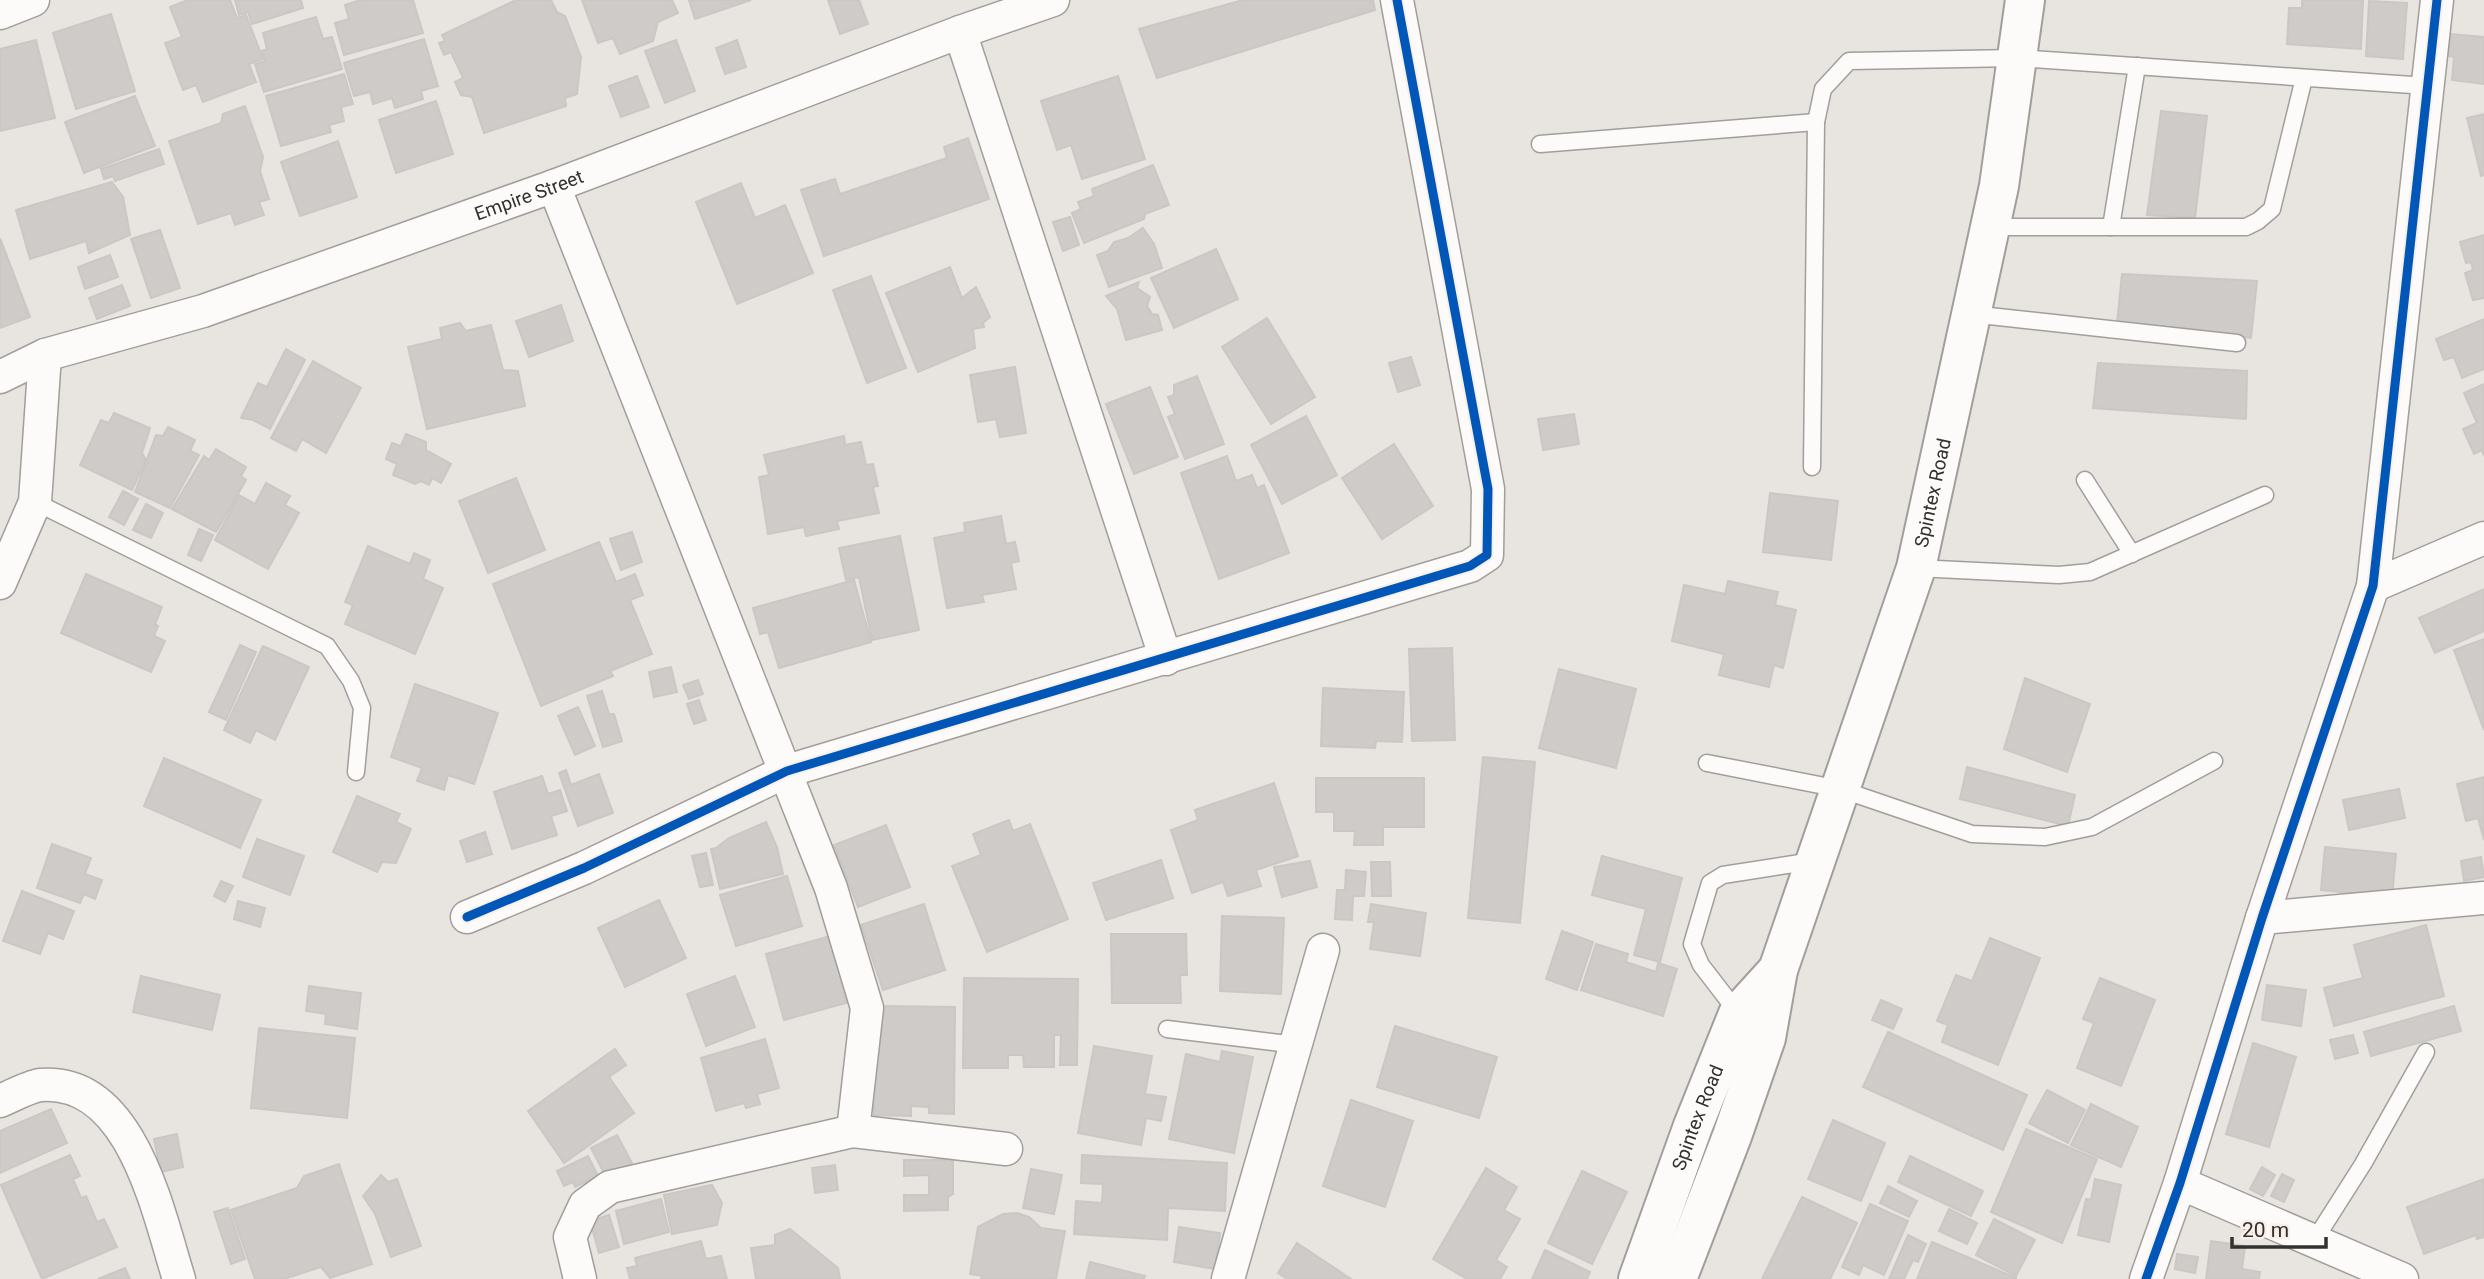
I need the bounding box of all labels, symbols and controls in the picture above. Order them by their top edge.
street label: Empire Street [471,165,586,225]
street label: Spintex Road [1909,436,1955,550]
street label: Spintex Road [1667,1061,1728,1173]
scale bar [2232,1206,2326,1250]
text: 20 m [2242,1218,2289,1242]

